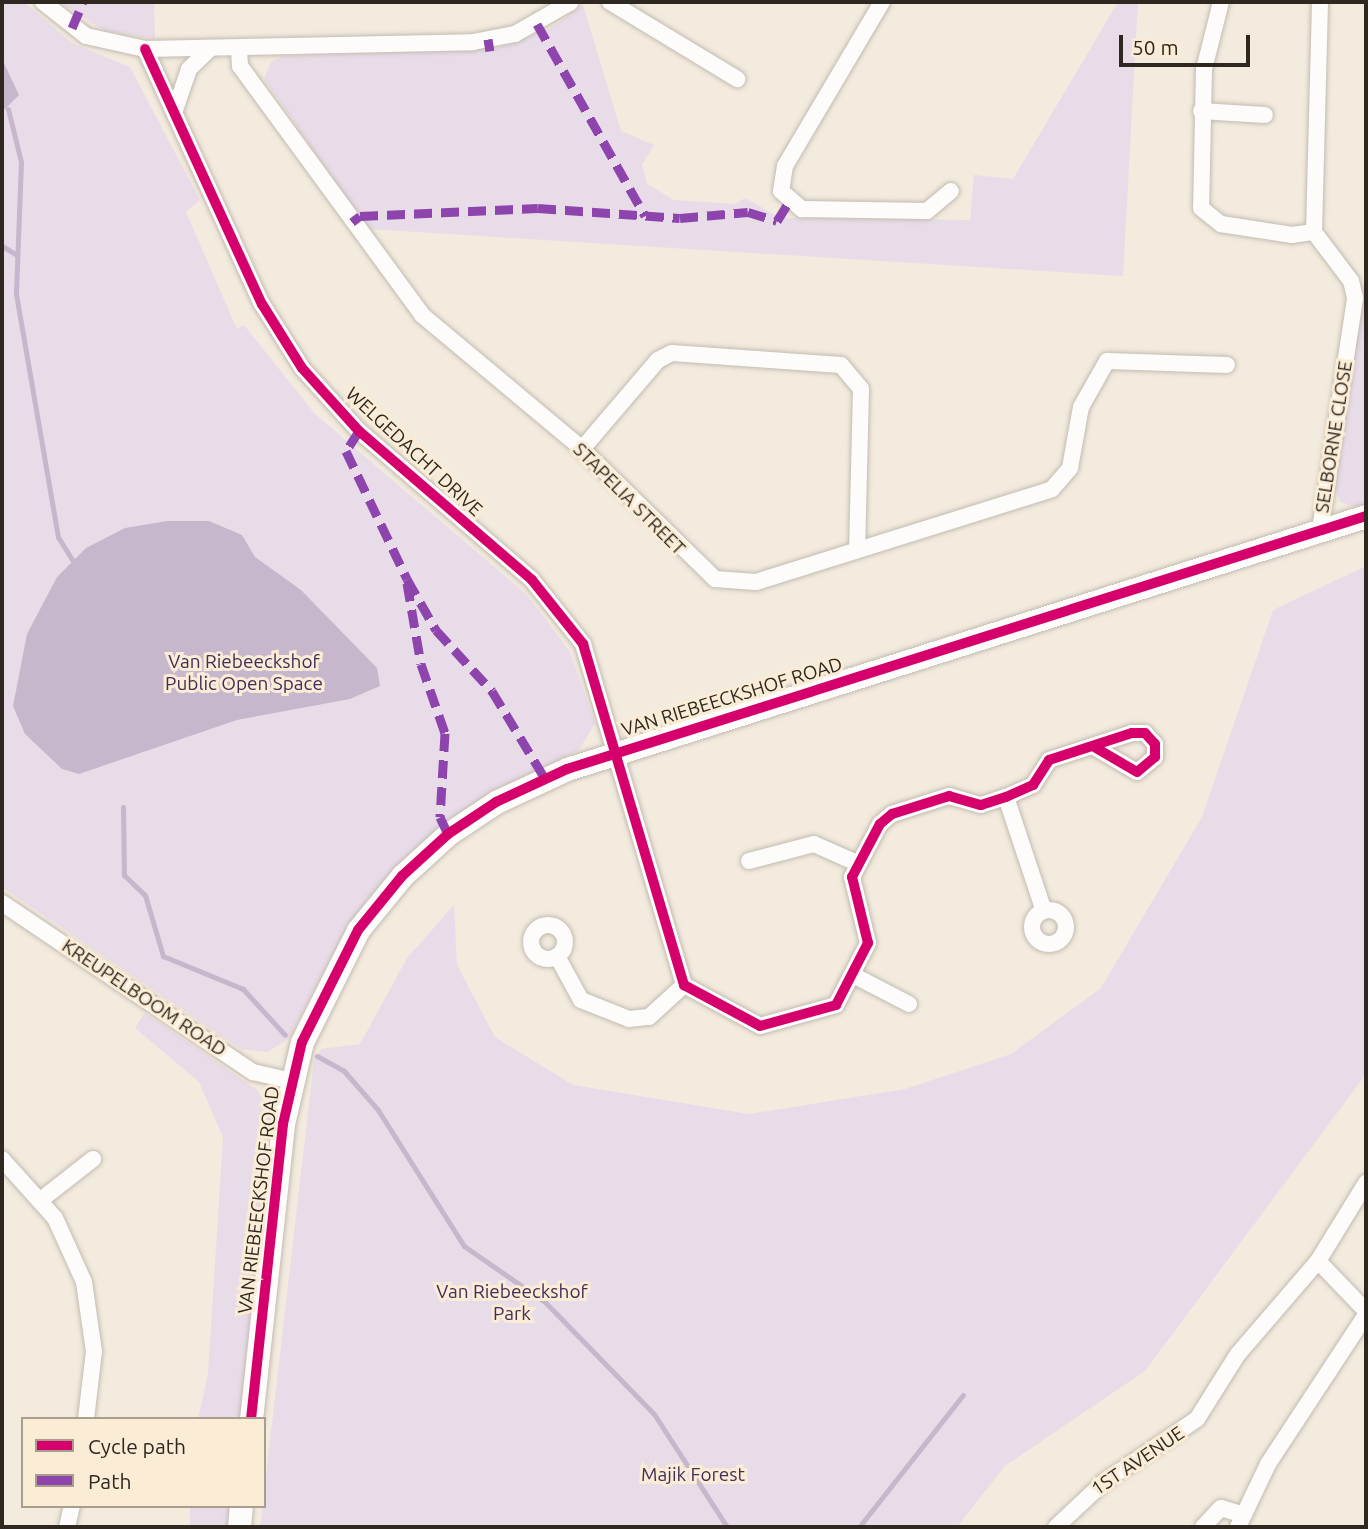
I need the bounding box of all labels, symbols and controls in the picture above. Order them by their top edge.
scale bar [1123,21,1254,65]
text: 50 m [1132,35,1179,59]
street label: SELBORNE CLOSE [1311,359,1357,515]
street label: WELGEDACHT DRIVE [341,383,487,521]
street label: STAPELIA STREET [568,438,690,560]
park label: Van Riebeeckshof Public Open Space [165,651,323,695]
street label: VAN RIEBEECKSHOF ROAD [619,653,845,741]
street label: KREUPELBOOM ROAD [58,935,230,1061]
street label: VAN RIEBEECKSHOF ROAD [234,1085,284,1315]
park label: Van Riebeeckshof Park [436,1281,588,1325]
legend [21,1417,266,1508]
street label: 1ST AVENUE [1087,1422,1189,1500]
text: Cycle path [88,1434,186,1458]
park label: Majik Forest [641,1464,745,1486]
text: Path [88,1469,131,1493]

